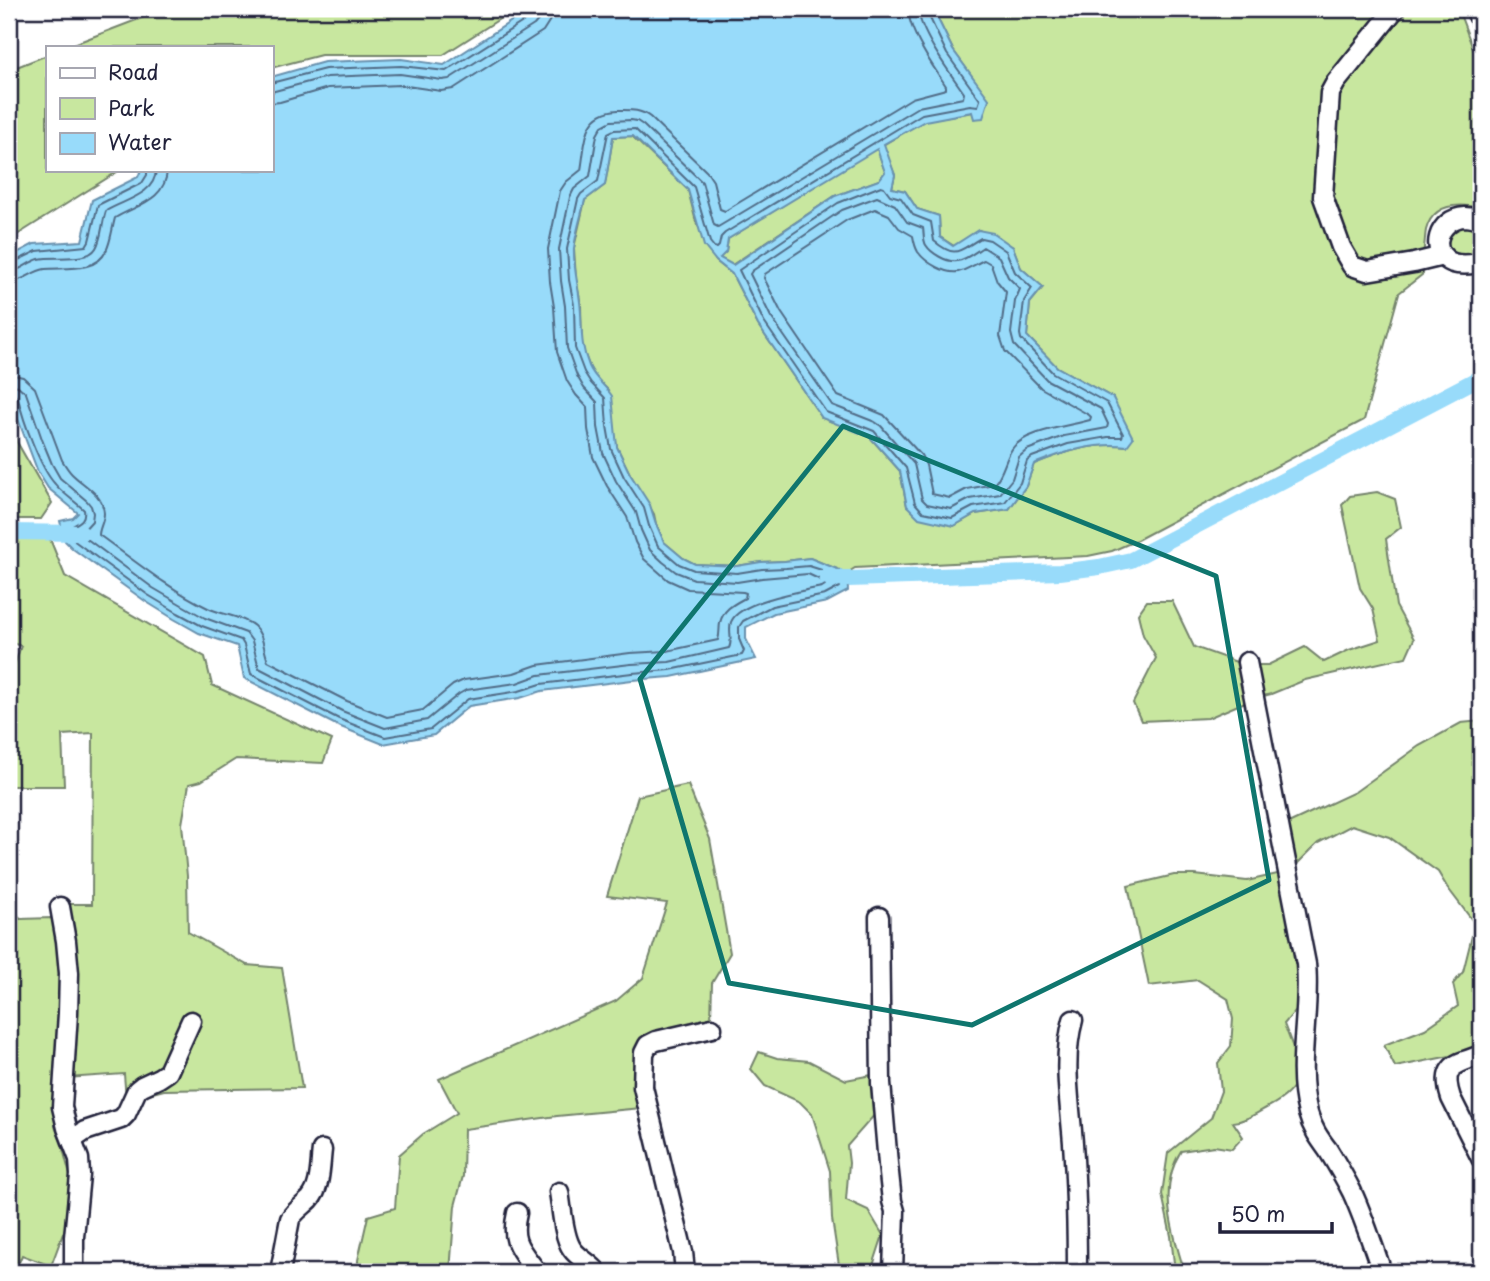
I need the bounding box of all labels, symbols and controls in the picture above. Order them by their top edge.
legend [46,46,273,172]
text: Road [108,55,159,87]
text: Park [108,91,155,123]
text: Water [108,125,172,157]
scale bar [1220,1190,1332,1234]
text: 50 m [1231,1197,1285,1229]

